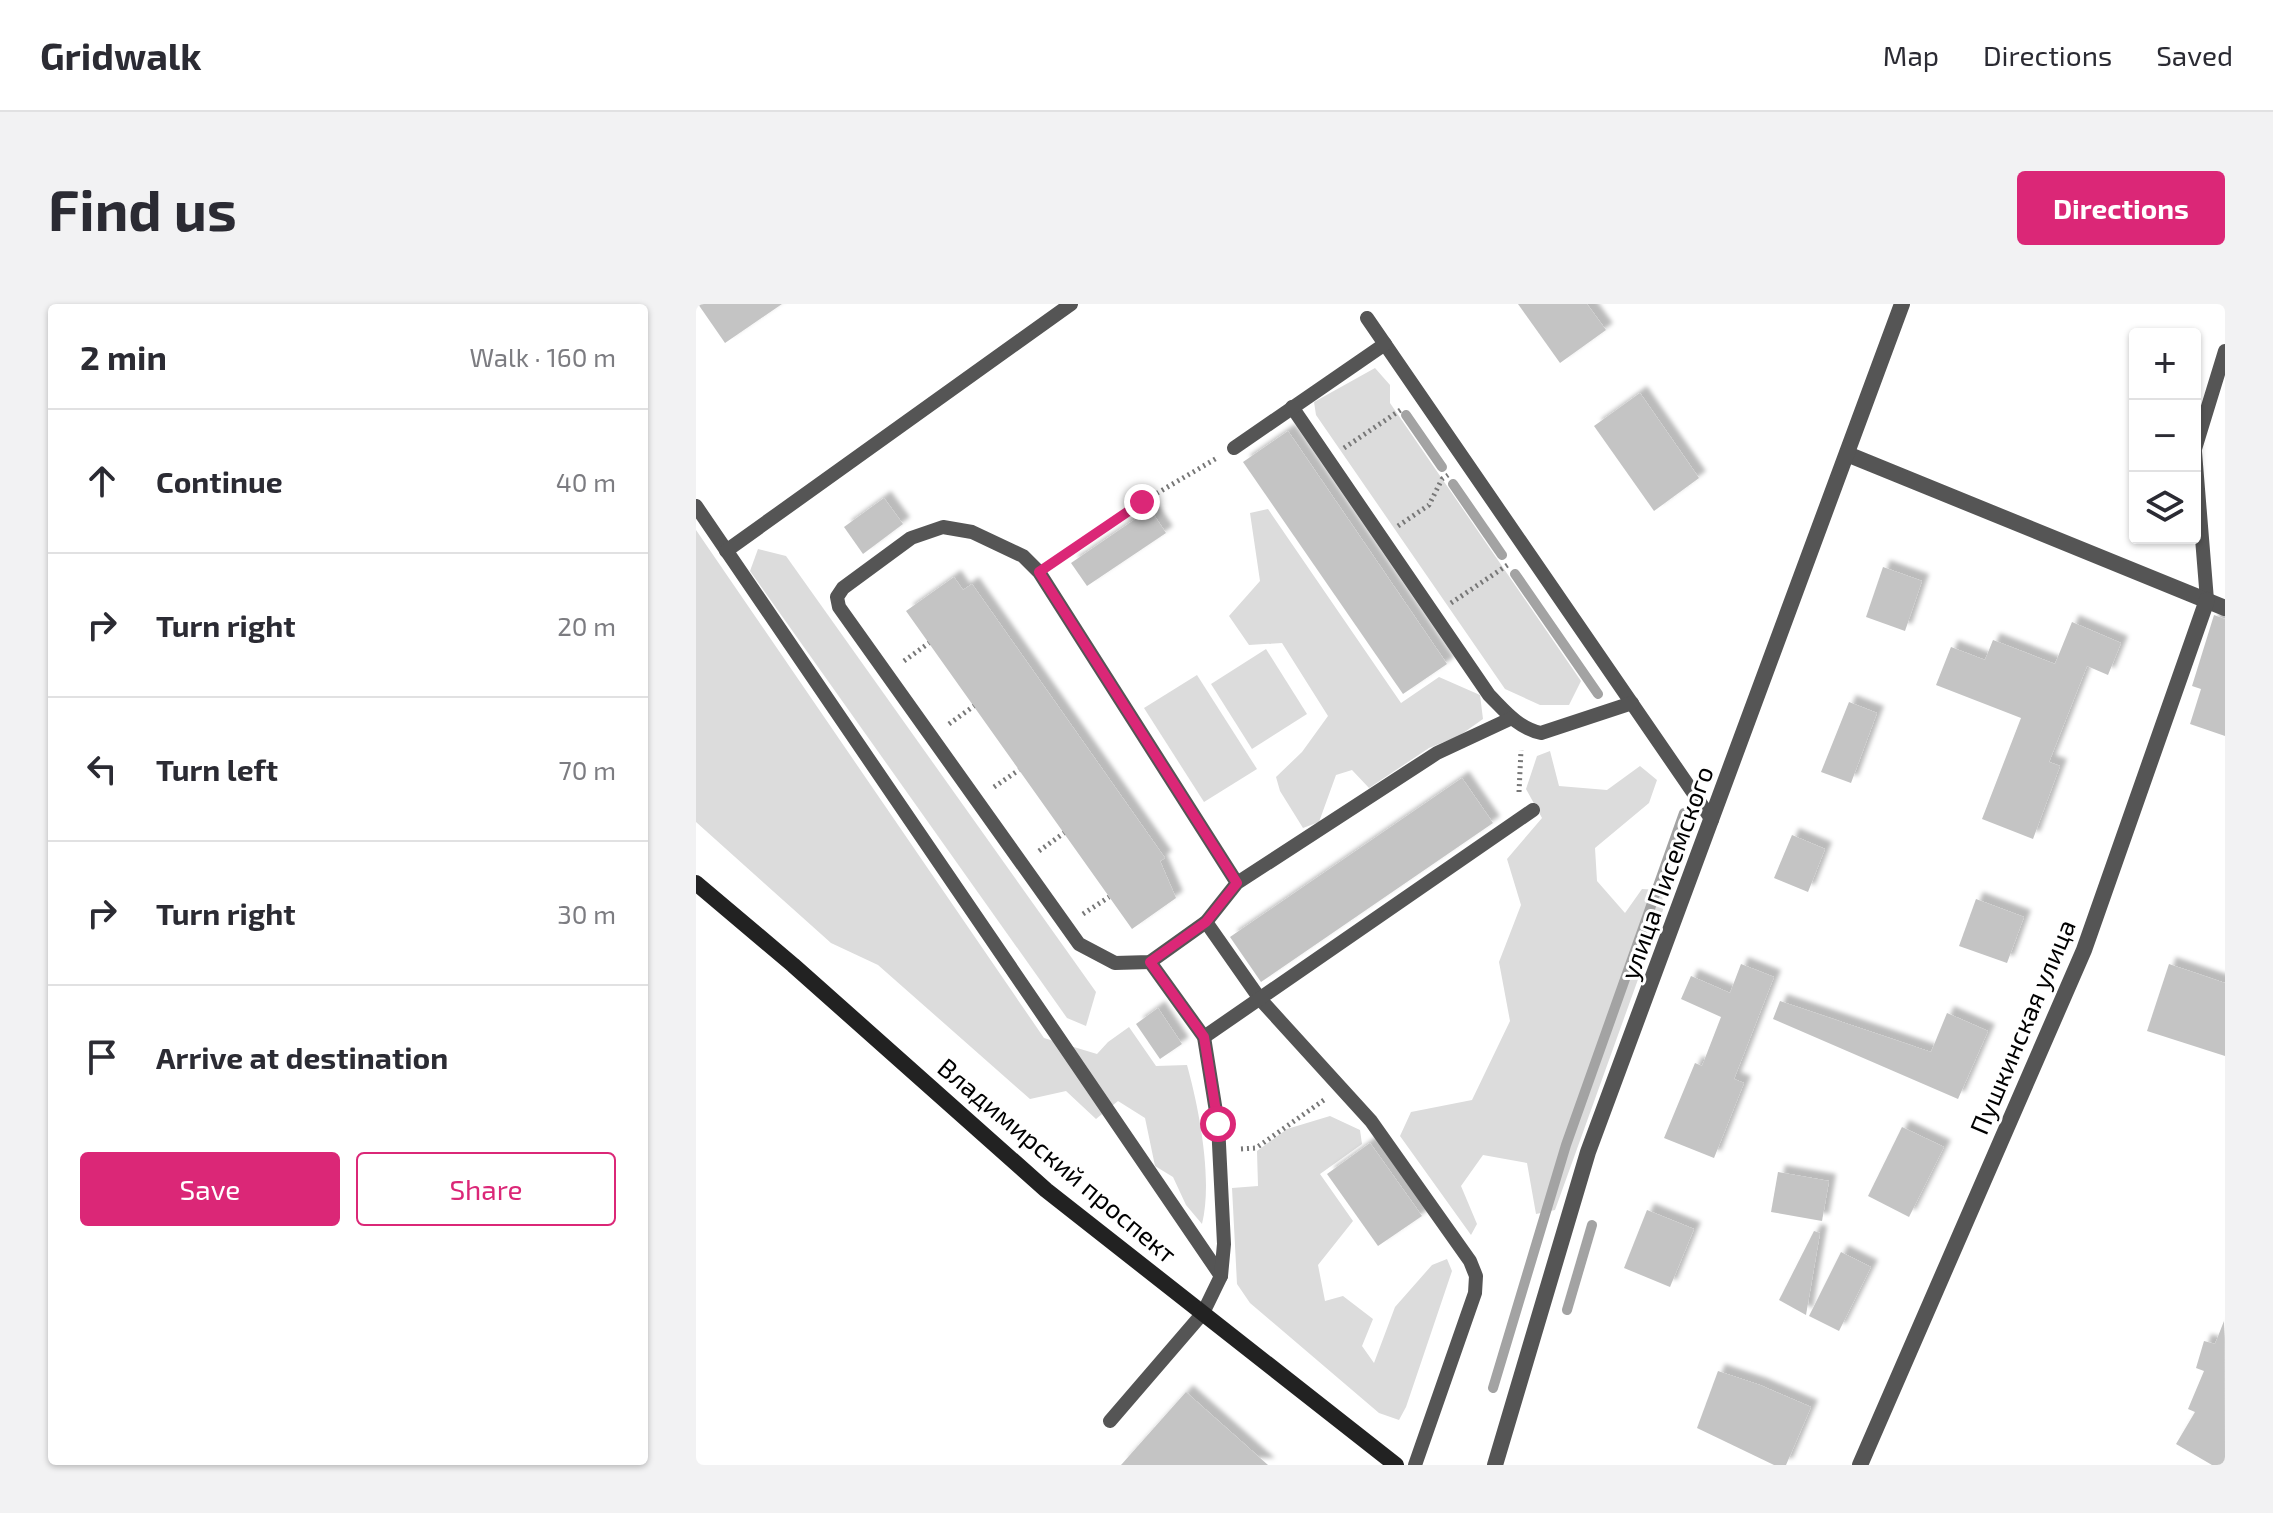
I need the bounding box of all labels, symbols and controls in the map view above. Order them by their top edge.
text: Gridwalk [40,32,202,78]
text: Map [1883,38,1939,72]
text: Directions [1983,38,2112,72]
text: Saved [2156,38,2233,72]
button: Directions [2017,171,2225,245]
text: Find us [48,175,237,242]
map controls [2129,328,2201,544]
button: + [2129,328,2201,400]
text: 2 min [80,336,167,377]
text: Walk · 160 m [469,341,616,372]
button: − [2129,400,2201,472]
icon: ahead [80,459,124,503]
text: Continue [156,463,283,499]
text: 40 m [556,466,616,497]
button: layers [2129,472,2201,544]
route end [1124,484,1160,520]
icon: right [80,603,124,647]
text: Turn right [156,607,296,643]
text: 20 m [557,610,616,641]
icon: left [80,747,124,791]
text: Turn left [156,751,278,787]
text: 70 m [558,754,616,785]
street label: улица Писемского [1613,761,1720,984]
icon: right [80,891,124,935]
text: Turn right [156,895,296,931]
text: 30 m [557,898,616,929]
street label: Пушкинская улица [1962,914,2082,1139]
icon: arrive [80,1035,124,1079]
text: Arrive at destination [156,1039,448,1075]
street label: Владимирский проспект [932,1051,1184,1269]
route start [1200,1106,1236,1142]
button: Save [80,1152,340,1226]
button: Share [356,1152,616,1226]

